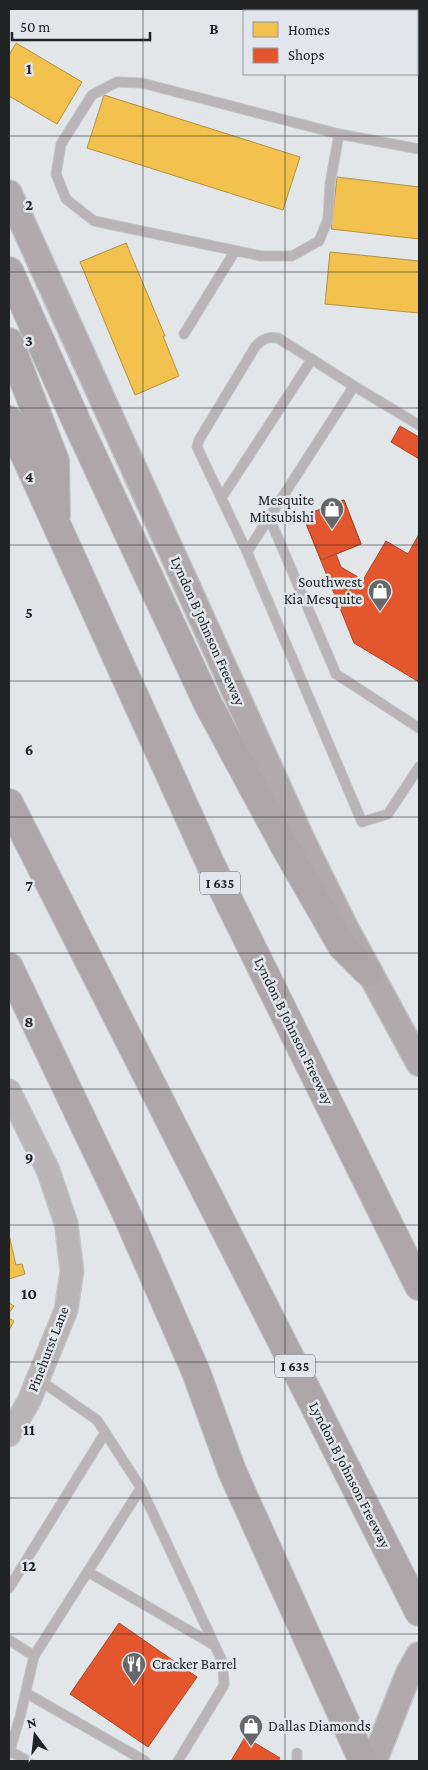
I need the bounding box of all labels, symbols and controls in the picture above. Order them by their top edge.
scale bar [12,10,150,42]
legend [243,10,418,75]
text: 50 m [20,19,50,35]
text: B [209,20,219,37]
text: Homes [288,22,330,38]
text: Shops [288,47,324,64]
text: 1 [26,60,32,77]
text: 2 [25,196,33,213]
text: 3 [25,332,33,349]
text: 4 [25,468,34,485]
place label: Mesquite Mitsubishi [249,492,314,525]
shop icon: Mesquite Mitsubishi [319,496,345,530]
street label: Lyndon B Johnson Freeway [167,554,248,709]
place label: Southwest Kia Mesquite [284,574,363,608]
shop icon: Southwest Kia Mesquite [367,578,393,612]
text: 5 [25,604,33,621]
text: 6 [25,741,33,758]
road number: I 635 [200,871,240,894]
text: 7 [25,877,33,894]
street label: Lyndon B Johnson Freeway [250,955,337,1108]
text: 8 [24,1013,34,1030]
text: 9 [25,1149,33,1166]
text: 10 [21,1285,37,1302]
street label: Pinehurst Lane [24,1304,72,1394]
road number: I 635 [275,1354,315,1378]
street label: Lyndon B Johnson Freeway [305,1399,394,1551]
text: 11 [23,1421,35,1438]
text: 12 [22,1557,36,1574]
restaurant icon: Cracker Barrel [121,1651,147,1685]
place label: Cracker Barrel [152,1656,237,1672]
north arrow [10,1710,60,1760]
text: N [25,1713,39,1731]
shop icon: Dallas Diamonds [238,1713,264,1747]
place label: Dallas Diamonds [268,1718,371,1734]

